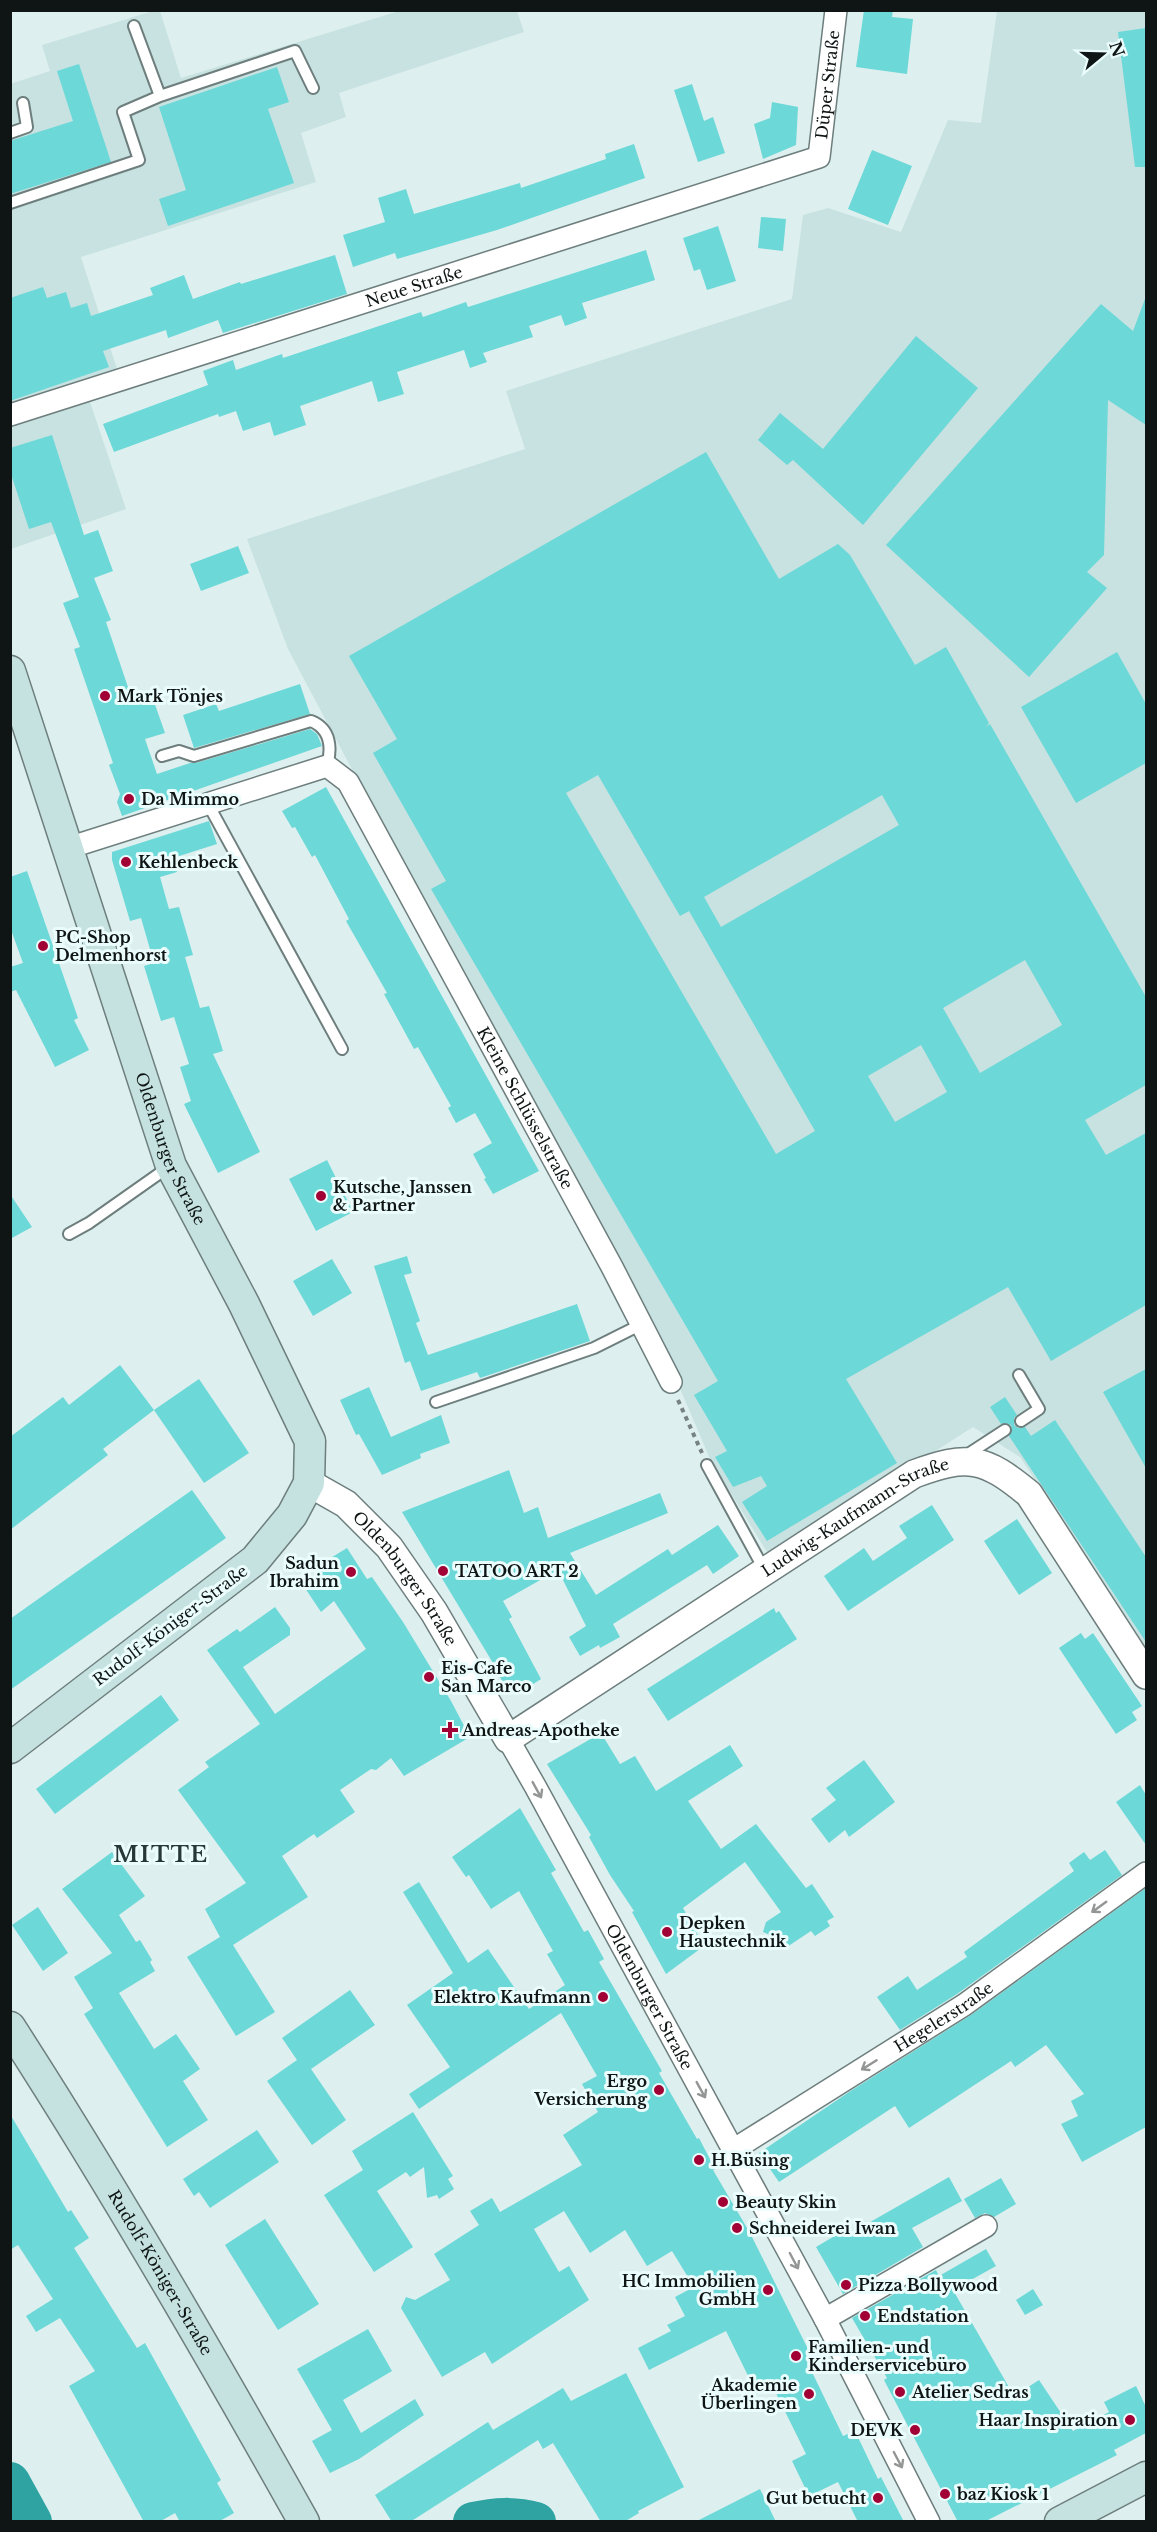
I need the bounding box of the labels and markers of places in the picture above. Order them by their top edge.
place label: Mark Tönjes [117,686,223,706]
marker: Mark Tönjes [98,689,112,703]
place label: Da Mimmo [141,789,239,809]
marker: Da Mimmo [122,792,136,806]
place label: Kehlenbeck [138,852,238,872]
marker: Kehlenbeck [119,855,133,869]
place label: PC-Shop Delmenhorst [55,927,168,965]
marker: PC-Shop Delmenhorst [36,939,50,953]
place label: Kutsche, Janssen & Partner [333,1177,472,1215]
marker: Kutsche, Janssen & Partner [314,1189,328,1203]
place label: Sadun Ibrahim [269,1553,339,1591]
place label: TATOO ART 2 [455,1561,579,1581]
marker: TATOO ART 2 [436,1564,450,1578]
marker: Sadun Ibrahim [344,1565,358,1579]
place label: Eis-Cafe San Marco [441,1658,532,1696]
marker: Eis-Cafe San Marco [422,1670,436,1684]
place label: Andreas-Apotheke [461,1720,620,1740]
marker: Andreas-Apotheke [443,1723,457,1737]
place label: Depken Haustechnik [679,1913,786,1951]
marker: Depken Haustechnik [660,1925,674,1939]
place label: Elektro Kaufmann [433,1987,591,2007]
marker: Elektro Kaufmann [596,1990,610,2004]
place label: Ergo Versicherung [533,2071,648,2109]
marker: Ergo Versicherung [652,2083,666,2097]
place label: H.Büsing [711,2150,790,2170]
marker: H.Büsing [692,2153,706,2167]
place label: Beauty Skin [735,2192,837,2212]
marker: Beauty Skin [716,2195,730,2209]
place label: Schneiderei Iwan [749,2218,896,2238]
marker: Schneiderei Iwan [730,2221,744,2235]
place label: HC Immobilien GmbH [622,2271,756,2309]
place label: Pizza Bollywood [858,2275,998,2295]
marker: Pizza Bollywood [839,2278,853,2292]
marker: HC Immobilien GmbH [761,2283,775,2297]
place label: Endstation [877,2306,969,2326]
marker: Endstation [858,2309,872,2323]
place label: Familien- und Kinderservicebüro [808,2337,967,2375]
marker: Familien- und Kinderservicebüro [789,2349,803,2363]
place label: Akademie Überlingen [701,2375,797,2413]
place label: Atelier Sedras [911,2382,1029,2402]
marker: Atelier Sedras [893,2385,907,2399]
marker: Akademie Überlingen [802,2387,816,2401]
place label: Haar Inspiration [978,2410,1118,2430]
marker: Haar Inspiration [1123,2413,1137,2427]
place label: DEVK [850,2420,904,2440]
marker: DEVK [908,2423,922,2437]
place label: baz Kiosk 1 [956,2484,1049,2504]
marker: baz Kiosk 1 [938,2487,952,2501]
place label: Gut betucht [766,2488,867,2508]
marker: Gut betucht [871,2491,885,2505]

